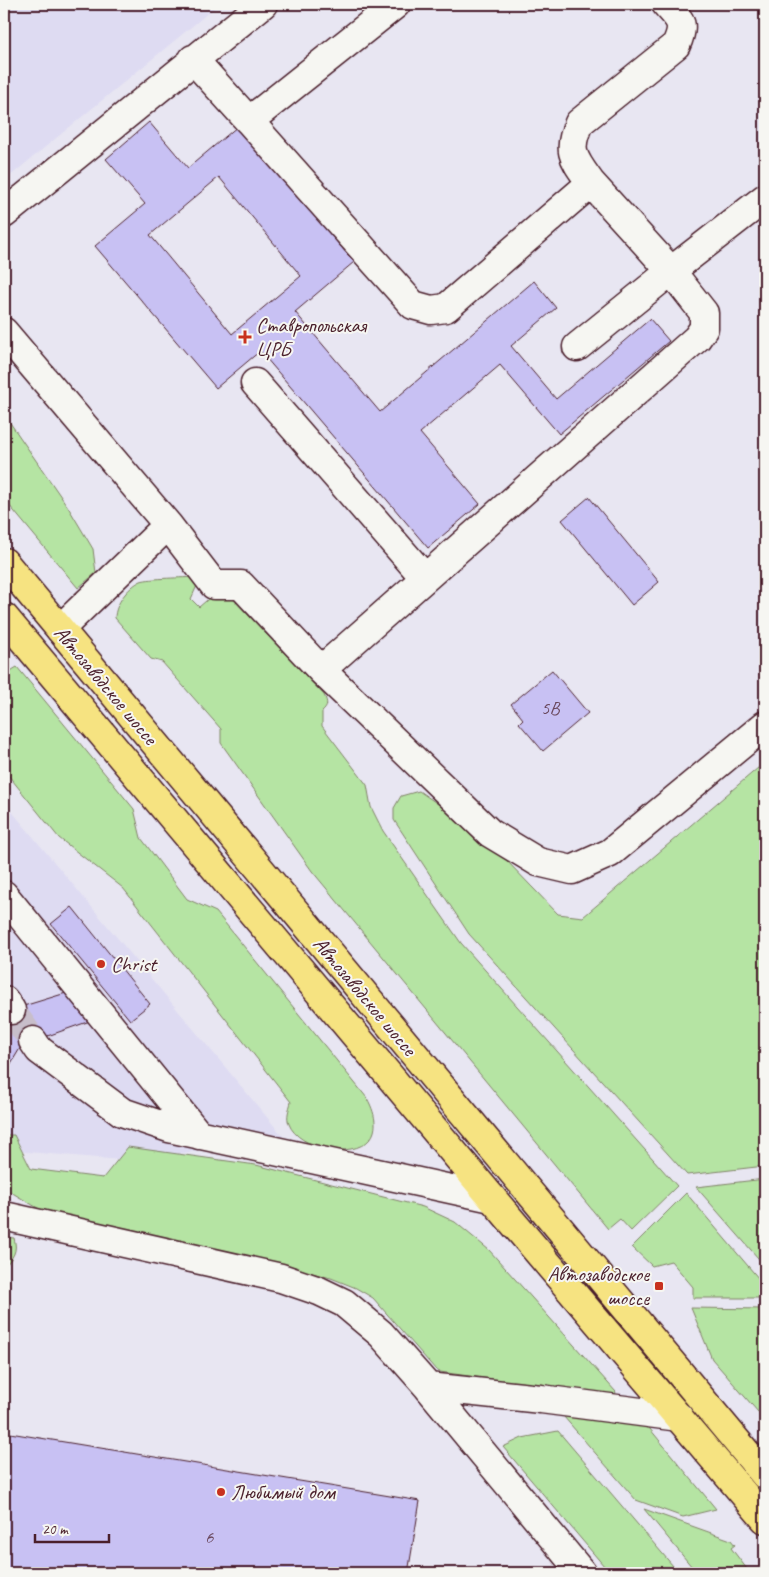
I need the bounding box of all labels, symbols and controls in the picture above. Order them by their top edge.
place label: Ставропольская ЦРБ [256,312,368,362]
marker: Ставропольская ЦРБ [238,330,252,344]
street label: Автозаводское шоссе [49,620,165,751]
house number: 5В [541,696,560,720]
street label: Автозаводское шоссе [308,931,424,1062]
place label: Christ [111,951,158,977]
marker: Christ [95,958,107,970]
place label: Автозаводское шоссе [547,1261,650,1311]
marker: Автозаводское шоссе [653,1280,665,1292]
place label: Любимый дом [231,1479,337,1505]
marker: Любимый дом [215,1486,227,1498]
scale bar [35,1512,109,1544]
text: 20 m [42,1520,69,1539]
house number: 6 [205,1525,215,1549]

